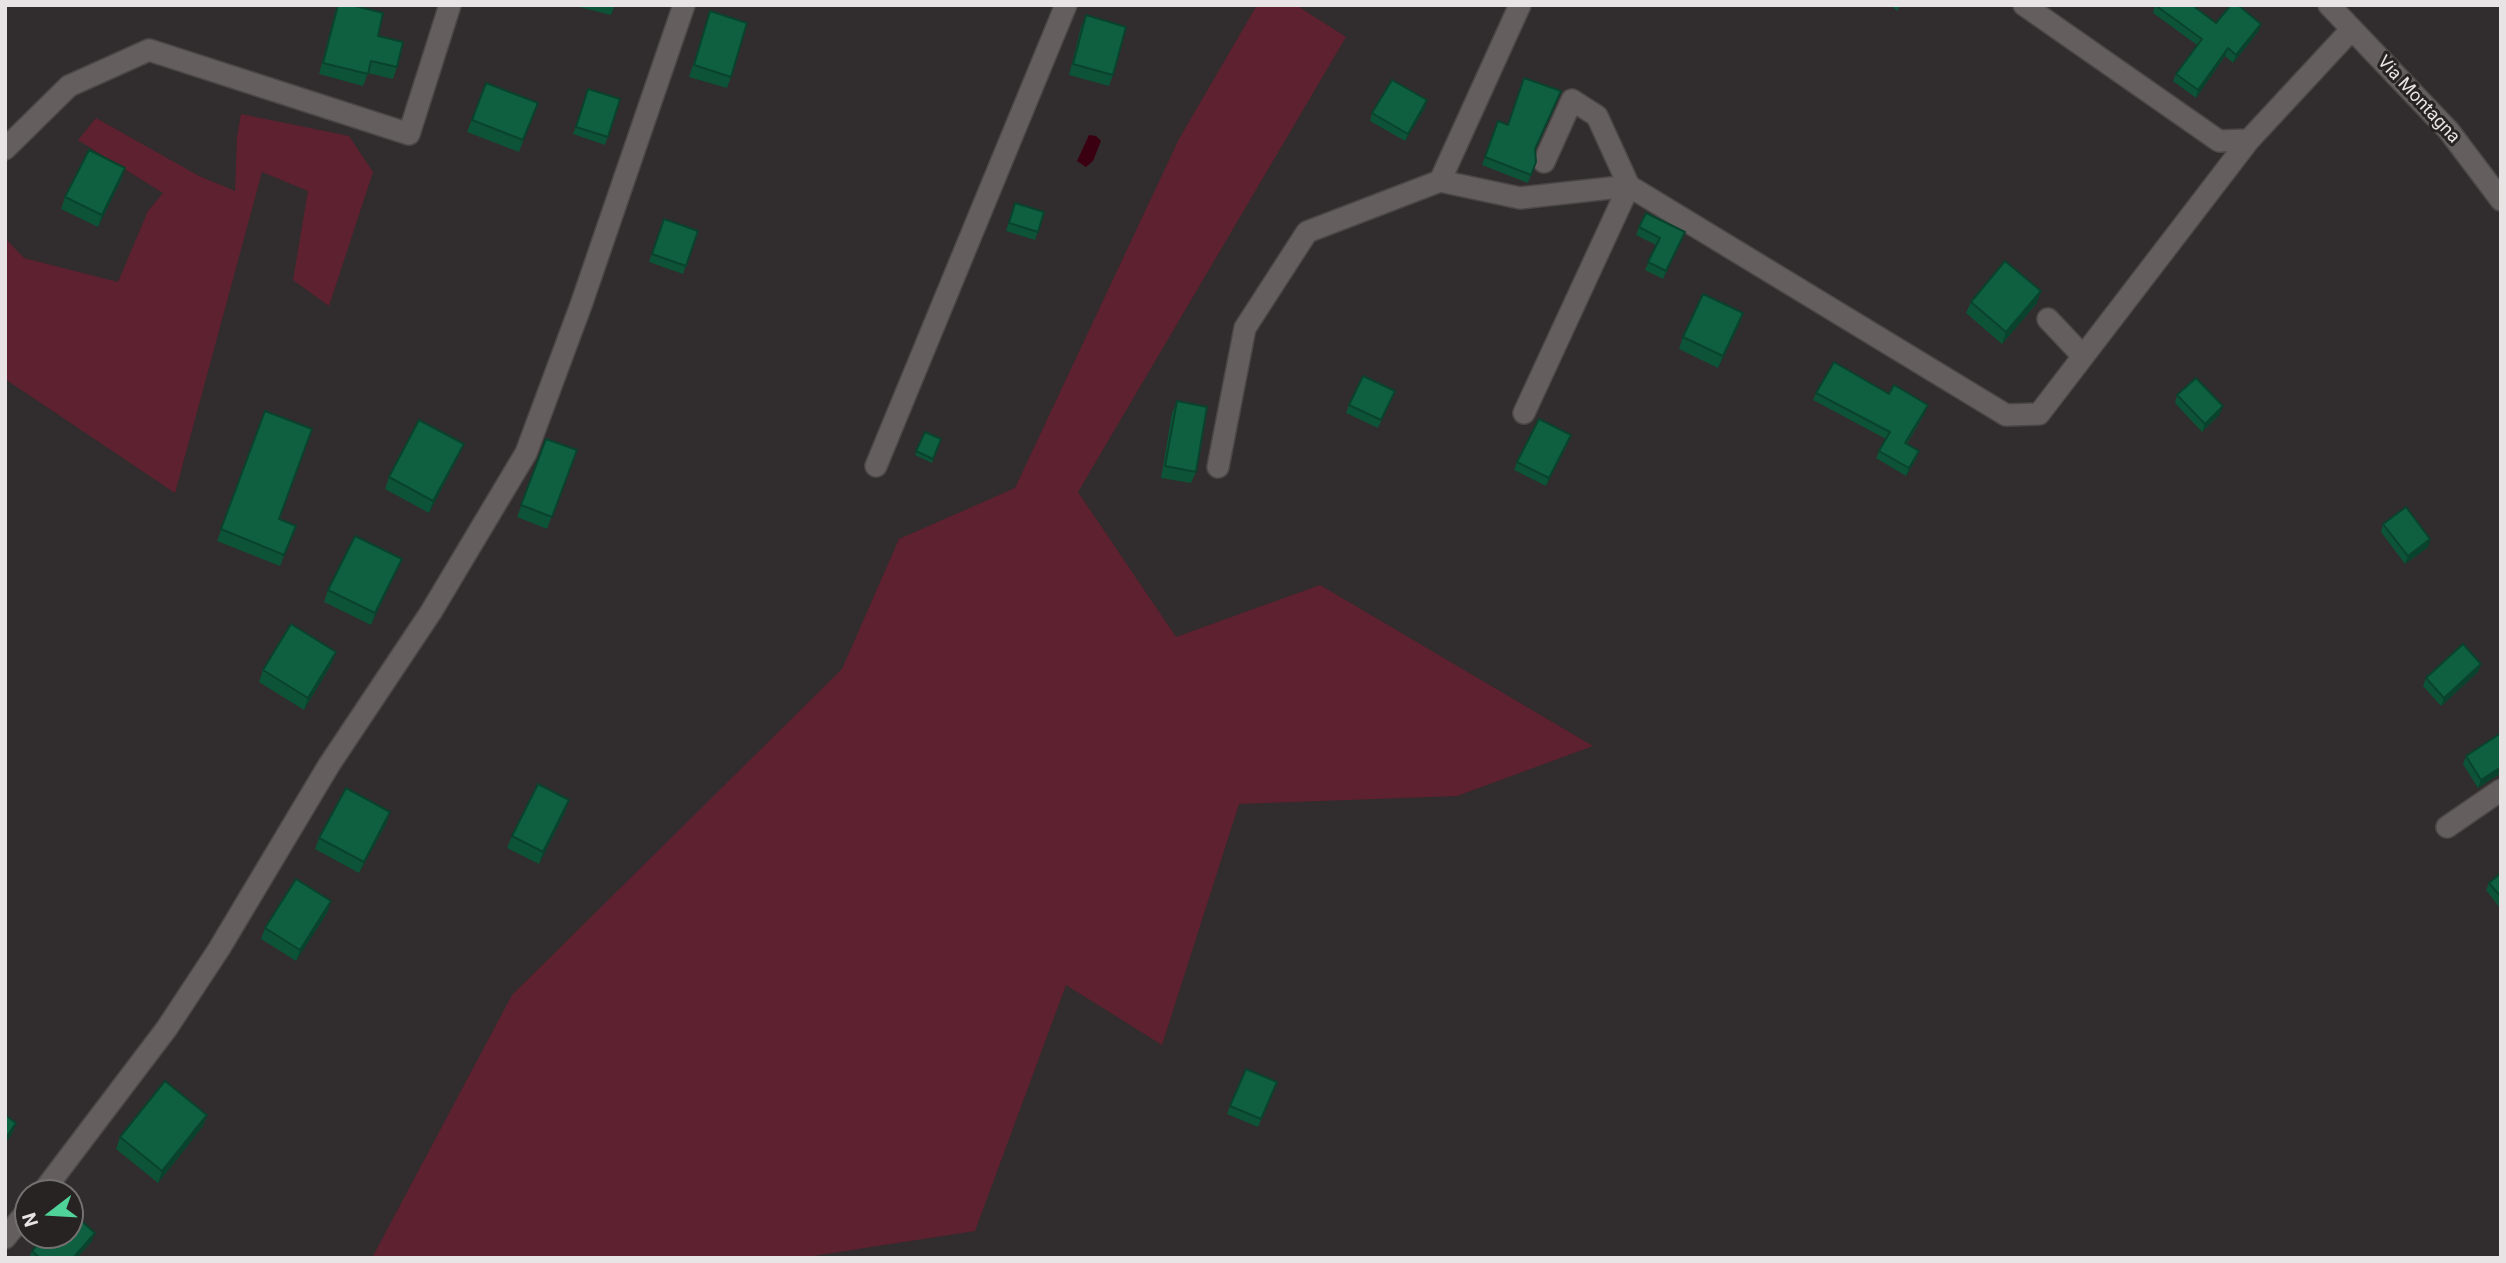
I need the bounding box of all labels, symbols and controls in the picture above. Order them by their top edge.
street label: Via Montagna [2372,52,2464,148]
north arrow [14,1179,84,1249]
text: N [17,1210,43,1229]

